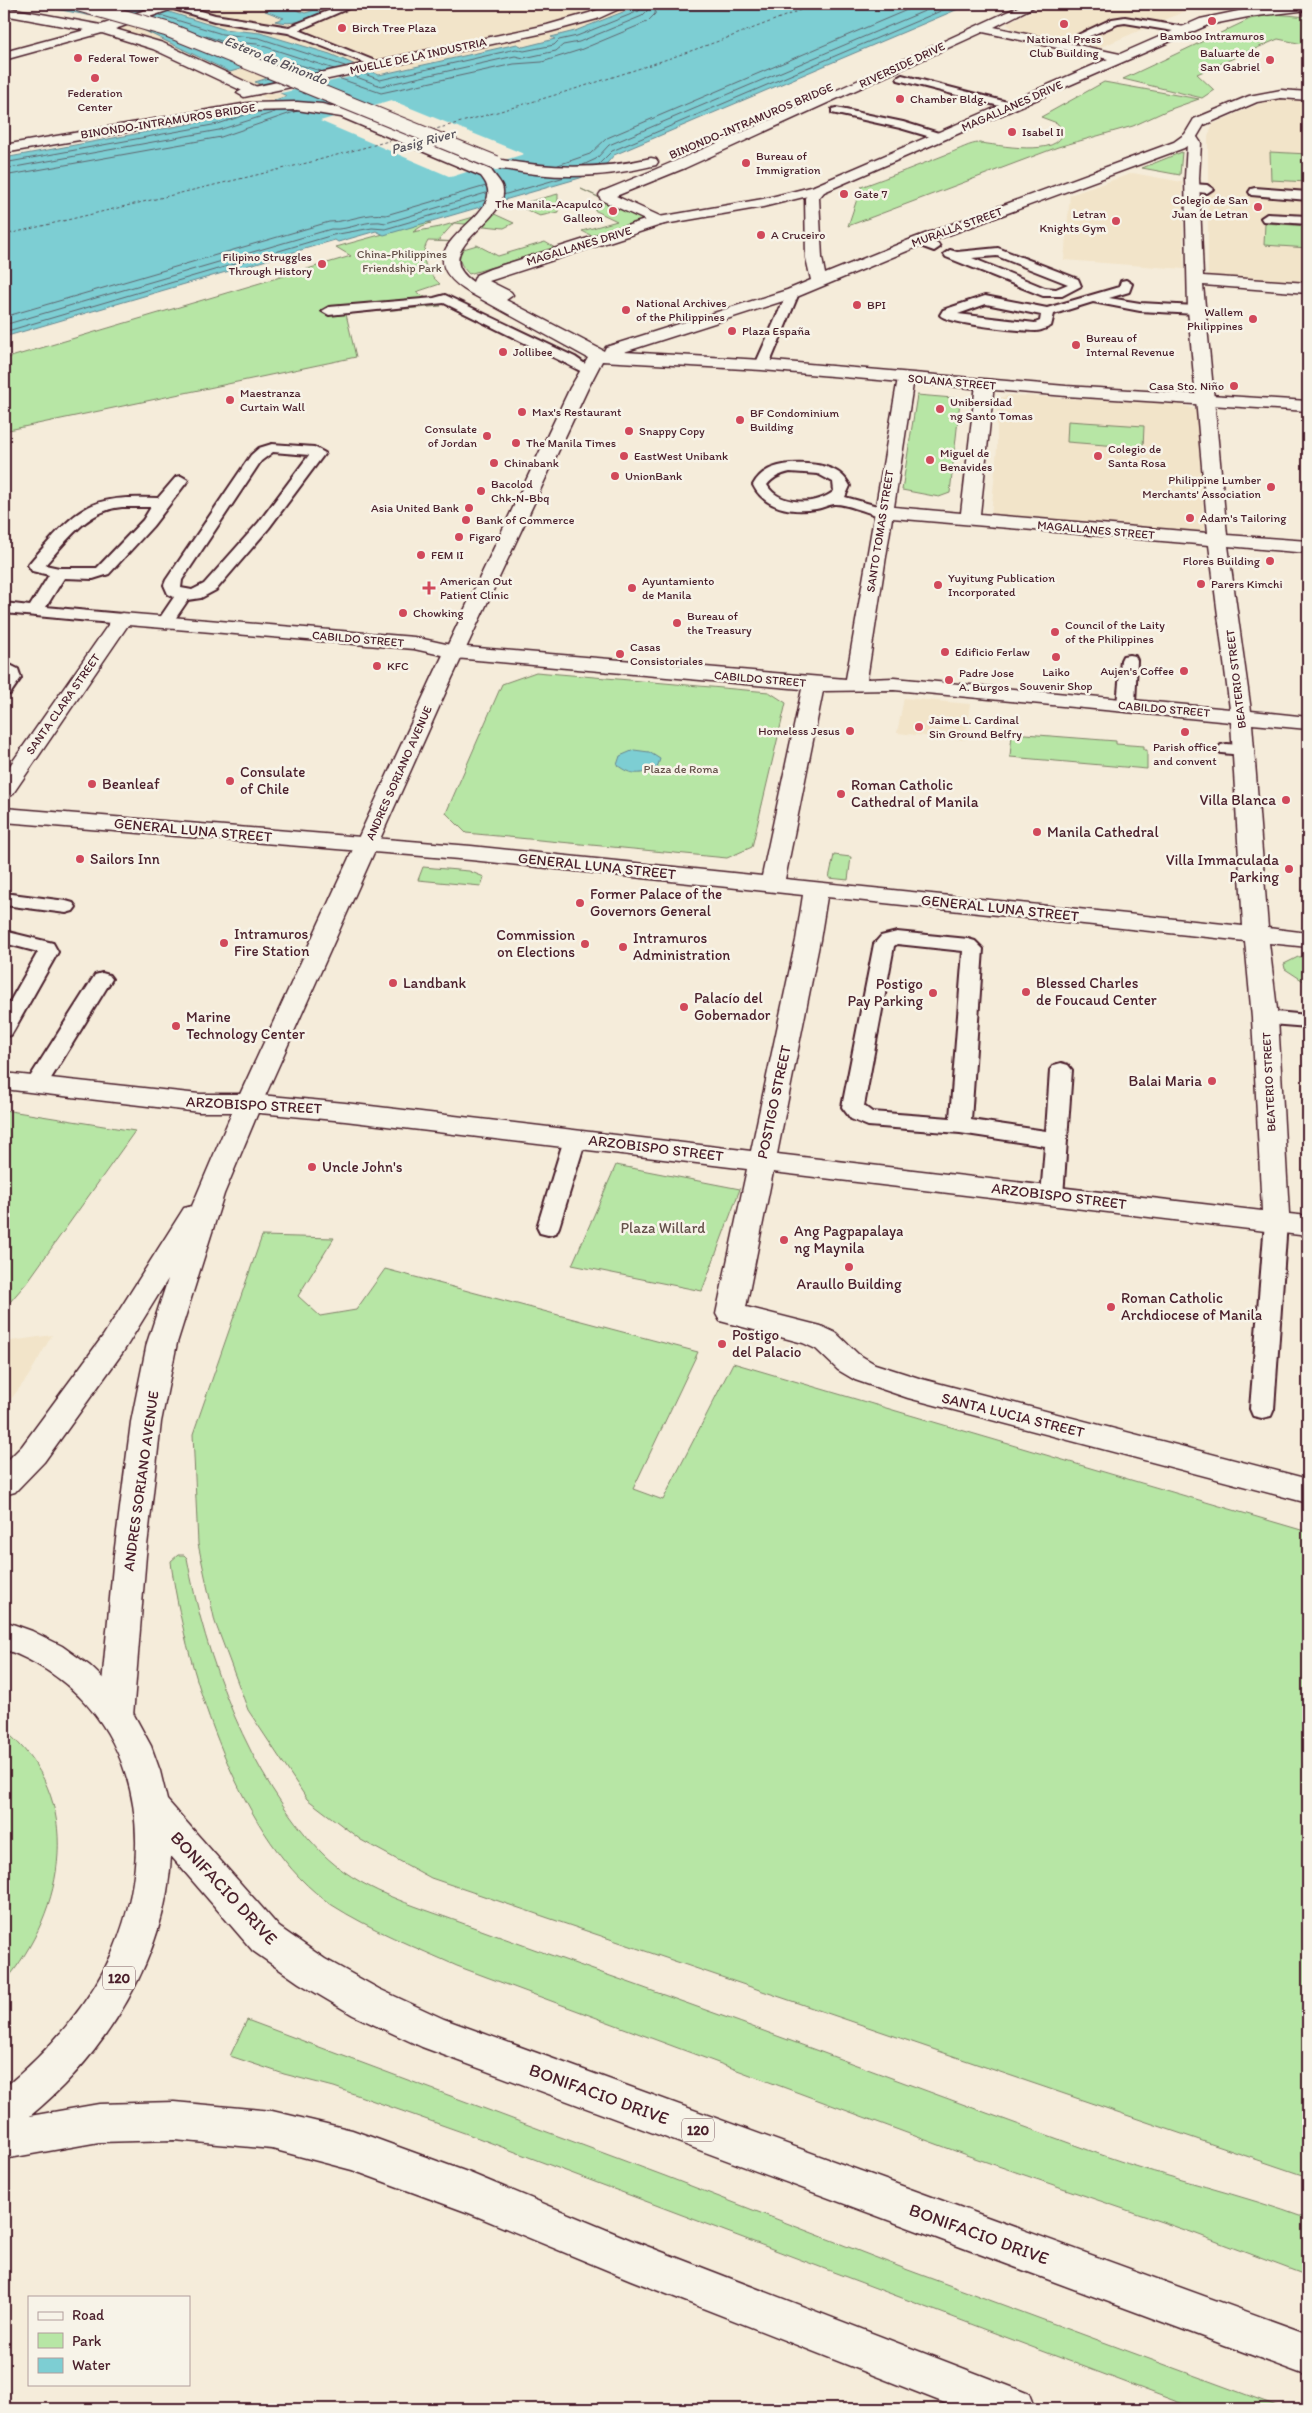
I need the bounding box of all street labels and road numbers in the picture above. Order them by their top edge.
street label: MUELLE DE LA INDUSTRIA [348,35,488,77]
street label: RIVERSIDE DRIVE [857,39,947,91]
street label: MAGALLANES DRIVE [959,77,1065,135]
street label: BINONDO-INTRAMUROS BRIDGE [667,80,835,162]
street label: BINONDO-INTRAMUROS BRIDGE [80,100,257,142]
street label: MURALLA STREET [910,204,1005,250]
street label: MAGALLANES DRIVE [525,223,634,269]
street label: SOLANA STREET [907,371,997,393]
street label: SANTO TOMAS STREET [863,469,897,593]
street label: MAGALLANES STREET [1037,518,1156,542]
street label: CABILDO STREET [311,628,405,650]
street label: BEATERIO STREET [1223,628,1249,729]
street label: SANTA CLARA STREET [23,651,103,757]
street label: CABILDO STREET [713,668,807,690]
street label: CABILDO STREET [1117,698,1211,720]
street label: ANDRES SORIANO AVENUE [363,703,435,842]
street label: GENERAL LUNA STREET [113,814,273,846]
street label: GENERAL LUNA STREET [517,849,677,883]
street label: GENERAL LUNA STREET [920,891,1080,925]
street label: BEATERIO STREET [1259,1032,1279,1132]
street label: POSTIGO STREET [753,1043,795,1160]
street label: ARZOBISPO STREET [186,1092,323,1118]
street label: ARZOBISPO STREET [587,1131,725,1165]
street label: ARZOBISPO STREET [990,1179,1128,1213]
street label: SANTA LUCIA STREET [940,1389,1087,1442]
street label: ANDRES SORIANO AVENUE [119,1390,163,1572]
street label: BONIFACIO DRIVE [166,1827,282,1949]
road number: 120 [103,1966,135,1990]
street label: BONIFACIO DRIVE [526,2058,672,2130]
road number: 120 [682,2118,714,2142]
street label: BONIFACIO DRIVE [906,2198,1052,2270]

